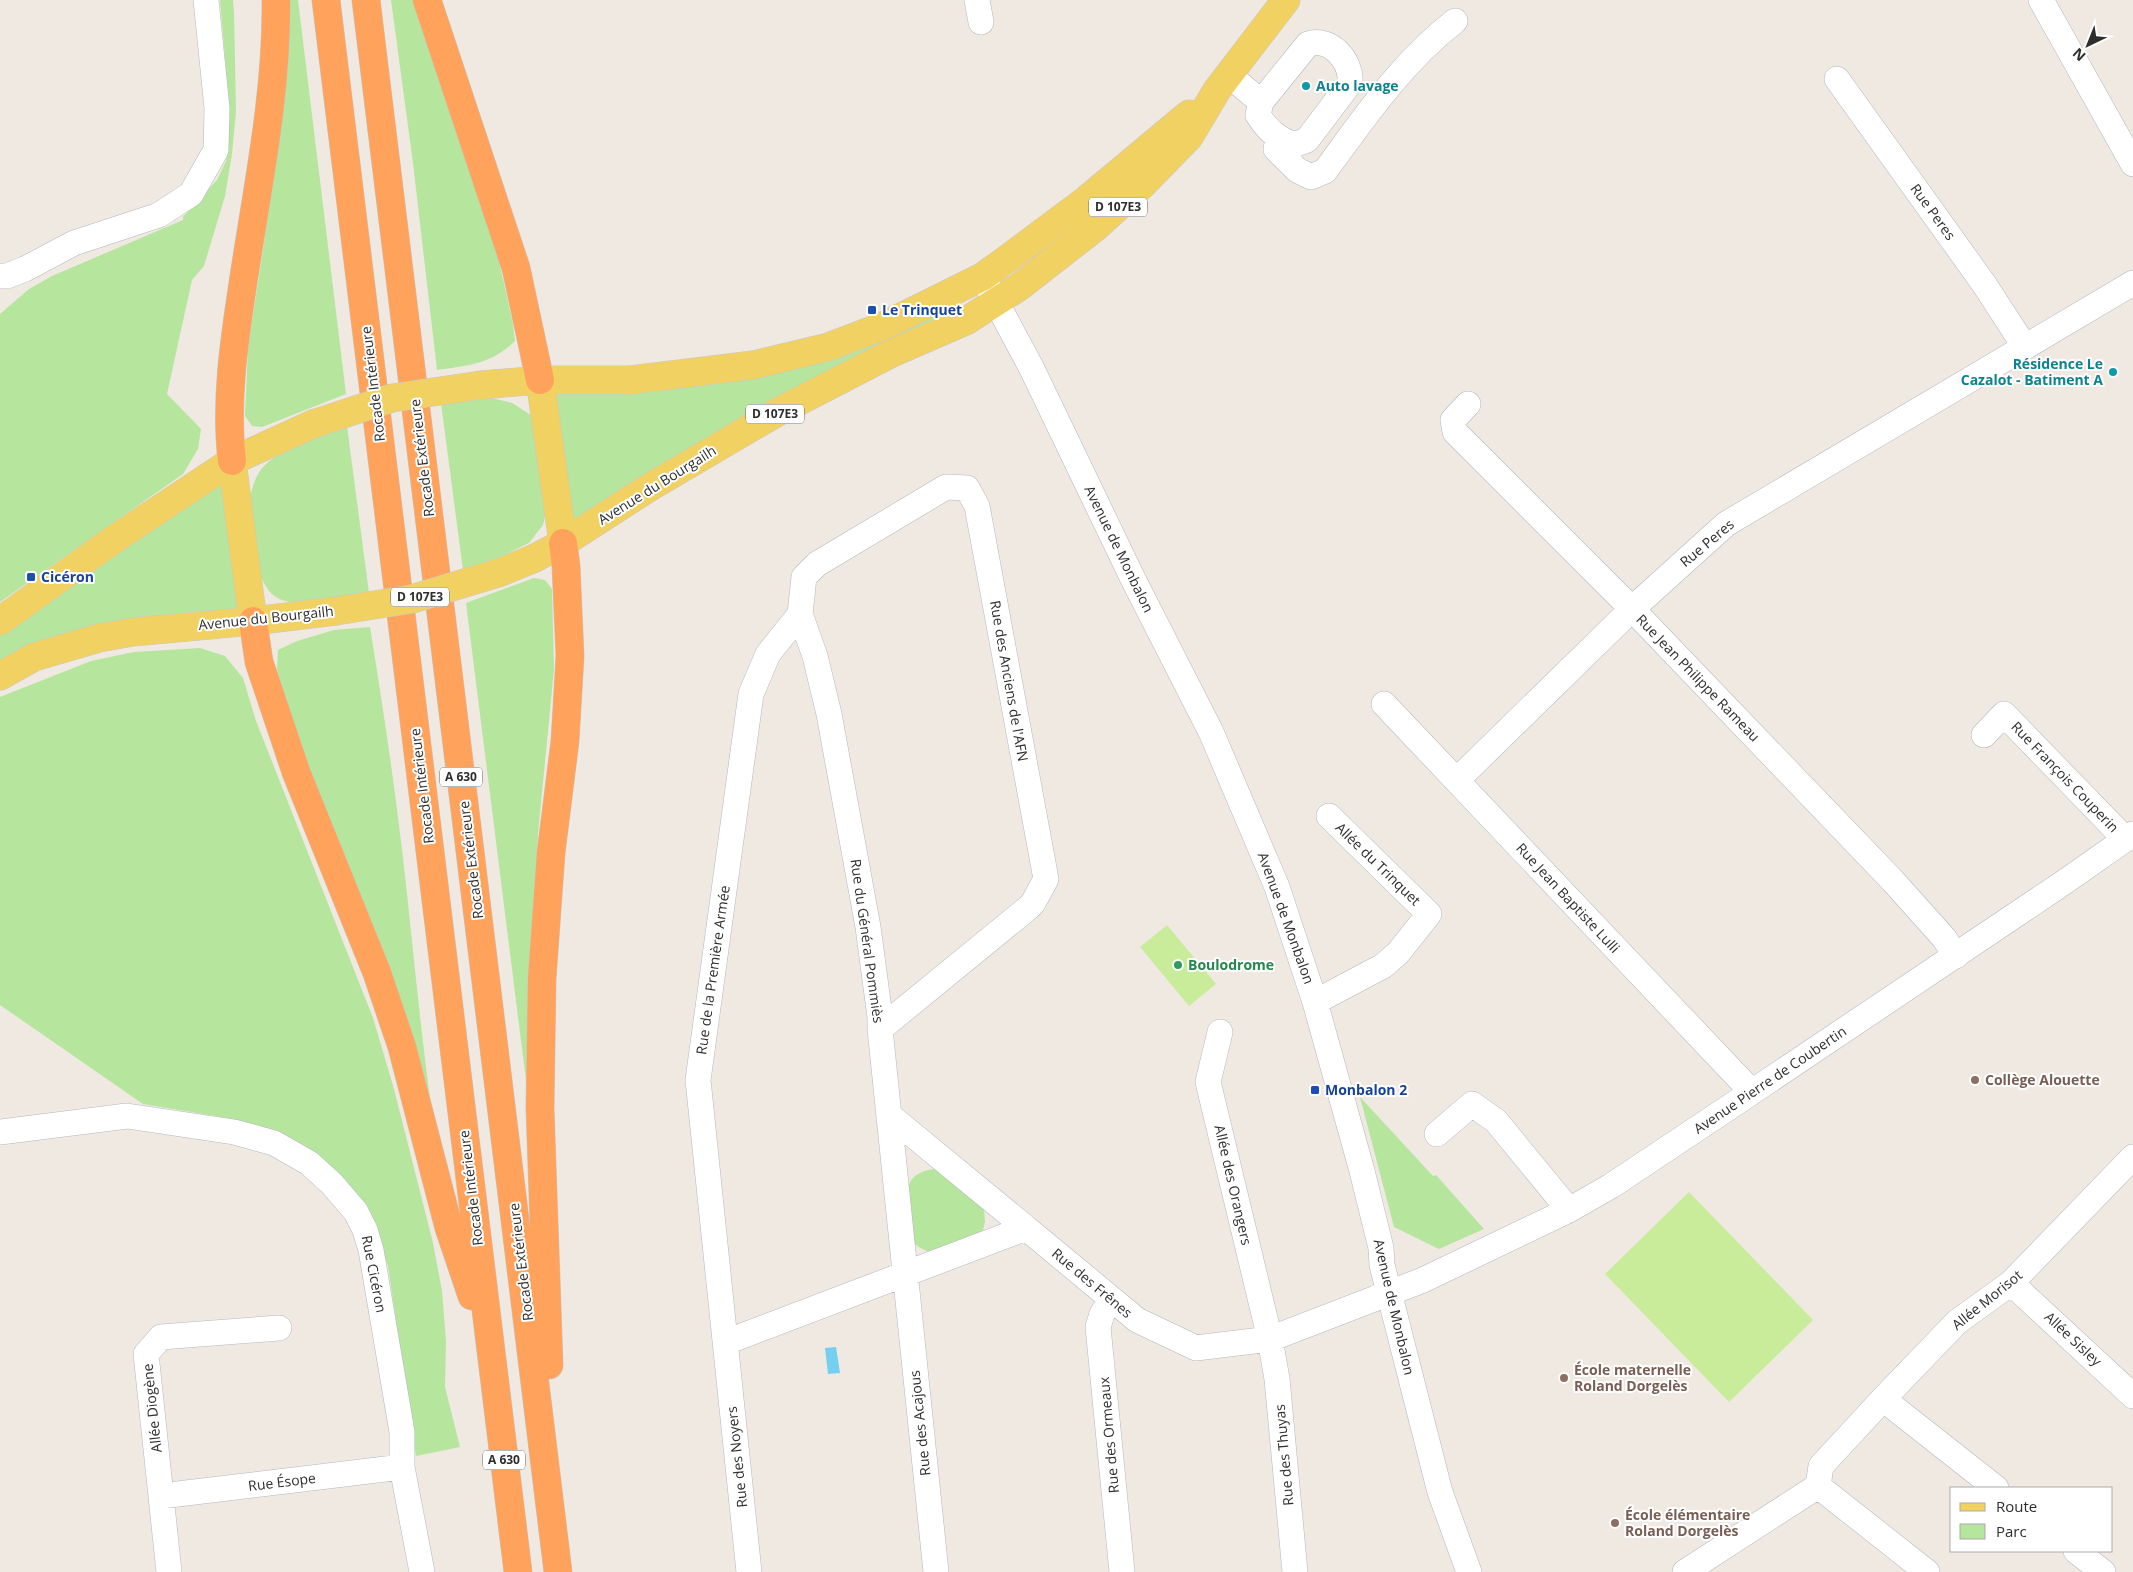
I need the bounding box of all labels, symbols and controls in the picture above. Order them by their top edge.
north arrow [2063,20,2113,70]
text: N [2068,44,2089,66]
place label: Auto lavage [1316,76,1399,95]
marker: Auto lavage [1300,80,1312,92]
street label: Rue Peres [1907,180,1960,244]
road number: D 107E3 [1089,198,1147,216]
place label: Le Trinquet [882,300,962,319]
marker: Le Trinquet [866,304,878,316]
street label: Rocade Intérieure [356,325,389,443]
place label: Résidence Le Cazalot - Batiment A [1961,354,2103,389]
marker: Résidence Le Cazalot - Batiment A [2107,366,2119,378]
street label: Rocade Extérieure [405,398,438,518]
road number: D 107E3 [746,404,804,424]
street label: Avenue du Bourgailh [594,440,719,529]
street label: Avenue de Monbalon [1080,482,1158,615]
street label: Rue Peres [1676,514,1738,571]
place label: Cicéron [41,567,94,586]
marker: Cicéron [25,571,37,583]
road number: D 107E3 [391,588,449,606]
street label: Rue des Anciens de l'AFN [986,599,1033,763]
street label: Avenue du Bourgailh [197,601,335,634]
street label: Rue Jean Philippe Rameau [1632,610,1764,745]
street label: Rue François Couperin [2007,717,2123,836]
street label: Rocade Intérieure [405,727,438,845]
road number: A 630 [440,768,482,786]
street label: Rocade Extérieure [454,800,487,920]
street label: Allée du Trinquet [1332,818,1425,909]
street label: Rue Jean Baptiste Lulli [1512,839,1624,957]
street label: Avenue de Monbalon [1254,849,1319,986]
street label: Rue du Général Pommiès [847,858,888,1025]
street label: Rue de la Première Armée [691,884,734,1056]
place label: Boulodrome [1188,955,1274,974]
marker: Boulodrome [1172,959,1184,971]
street label: Avenue Pierre de Coubertin [1690,1021,1850,1138]
place label: Collège Alouette [1985,1070,2100,1089]
marker: Collège Alouette [1969,1074,1981,1086]
place label: Monbalon 2 [1325,1080,1407,1099]
marker: Monbalon 2 [1309,1084,1321,1096]
street label: Allée des Orangers [1210,1123,1257,1247]
street label: Rocade Intérieure [454,1129,487,1247]
street label: Rocade Extérieure [504,1202,537,1322]
street label: Rue Cicéron [358,1234,391,1314]
street label: Avenue de Monbalon [1370,1237,1419,1377]
street label: Rue des Frênes [1048,1243,1137,1322]
street label: Allée Morisot [1947,1265,2026,1334]
street label: Allée Sisley [2041,1307,2107,1371]
place label: École maternelle Roland Dorgelès [1574,1360,1691,1395]
street label: Allée Diogène [137,1363,166,1453]
street label: Rue des Acajous [904,1369,934,1477]
marker: École maternelle Roland Dorgelès [1558,1372,1570,1384]
street label: Rue des Ormeaux [1094,1375,1123,1494]
street label: Rue des Thuyas [1270,1403,1297,1507]
street label: Rue des Noyers [722,1405,751,1509]
road number: A 630 [483,1450,525,1470]
street label: Rue Ésope [247,1468,317,1495]
legend [1950,1487,2113,1552]
text: Route [1996,1496,2037,1516]
place label: École élémentaire Roland Dorgelès [1625,1505,1750,1540]
marker: École élémentaire Roland Dorgelès [1609,1517,1621,1529]
text: Parc [1996,1521,2027,1541]

